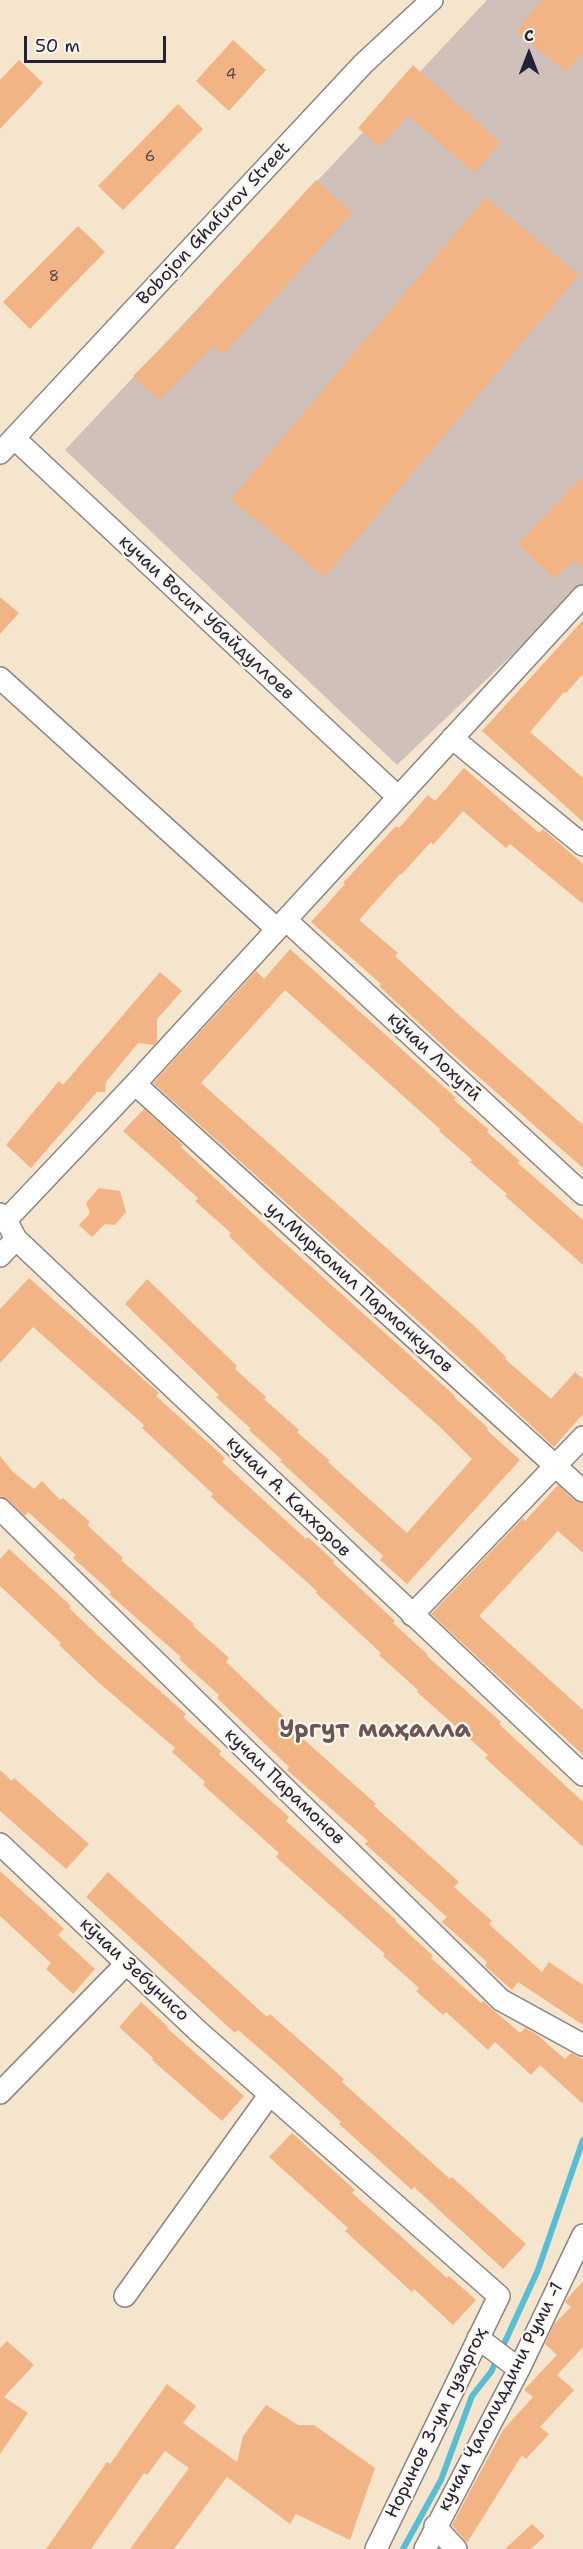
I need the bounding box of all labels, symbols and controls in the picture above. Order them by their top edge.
scale bar [27,24,170,62]
north arrow [499,24,559,84]
text: С [524,25,534,46]
text: 50 m [35,34,80,58]
house number: 4 [226,66,236,84]
street label: Bobojon Ghafurov Street [133,138,295,310]
house number: 6 [145,148,155,166]
house number: 8 [49,268,59,286]
street label: кучаи Восит Убайдуллоев [114,531,298,705]
street label: кӯчаи Лохутӣ [382,1008,486,1106]
street label: ул.Миркомил Пармонкулов [261,1198,457,1378]
street label: кучаи А. Каххоров [221,1432,355,1562]
district label: Ургут маҳалла [279,1717,471,1745]
street label: кучаи Парамонов [220,1724,348,1850]
street label: кӯчаи Зебунисо [75,1914,193,2026]
street label: кучаи Ҷалолиддини Руми -1 [434,2279,568,2515]
street label: Норинов 3-ум гузаргоҳ [381,2324,493,2522]

